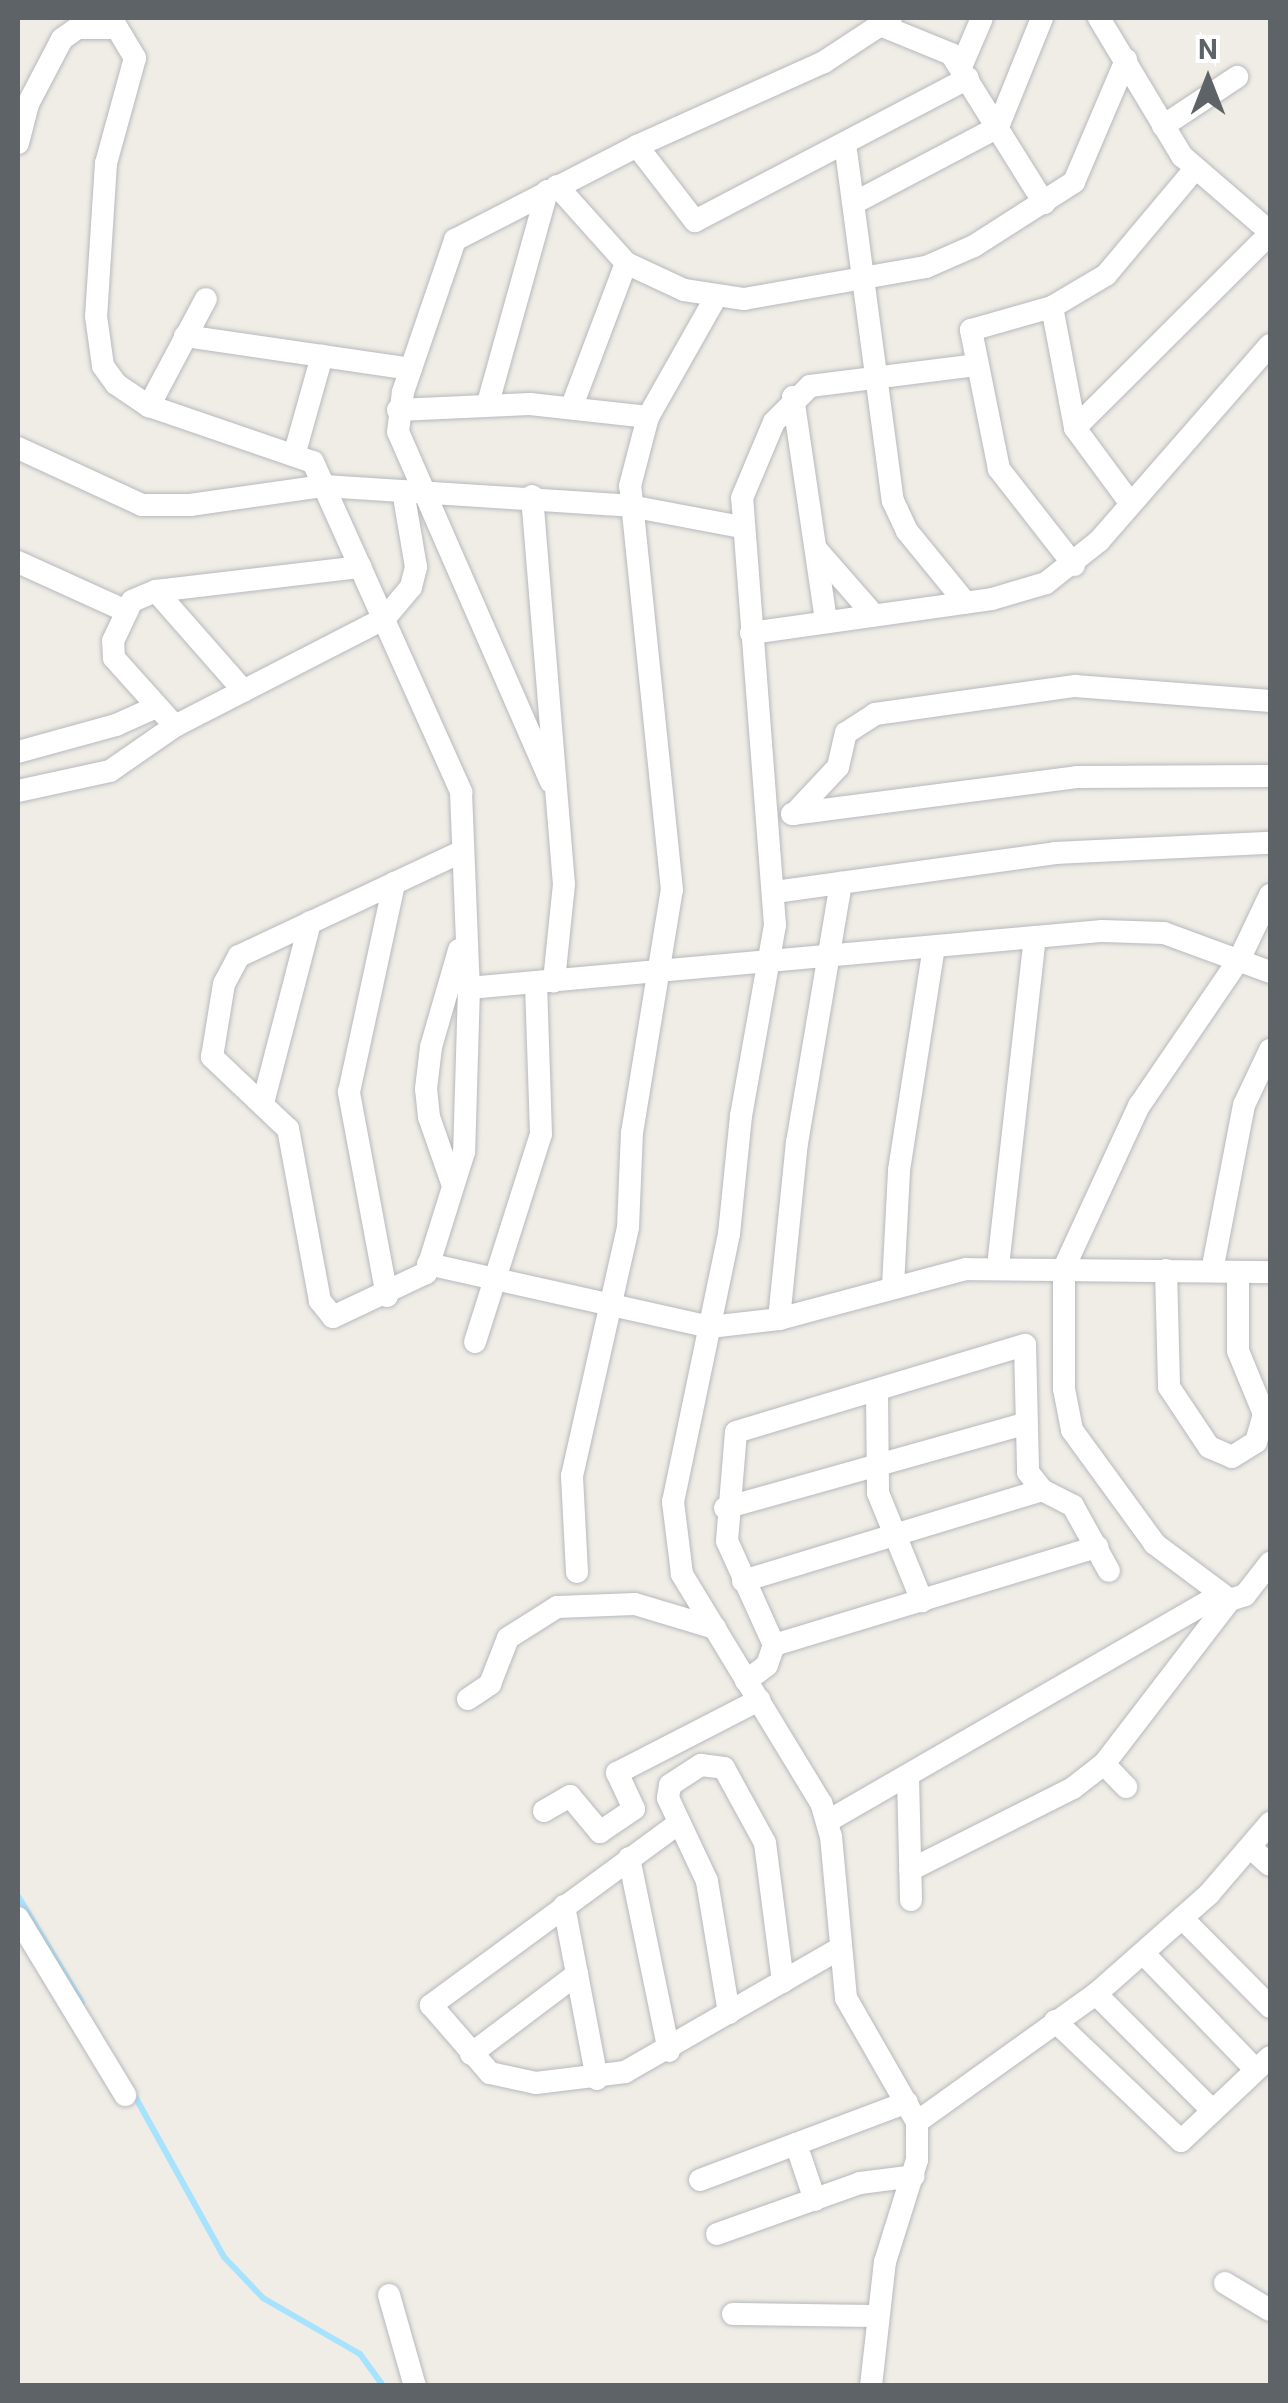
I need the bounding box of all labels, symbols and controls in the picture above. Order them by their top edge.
north arrow [1158,30,1258,130]
text: N [1198,33,1218,66]

